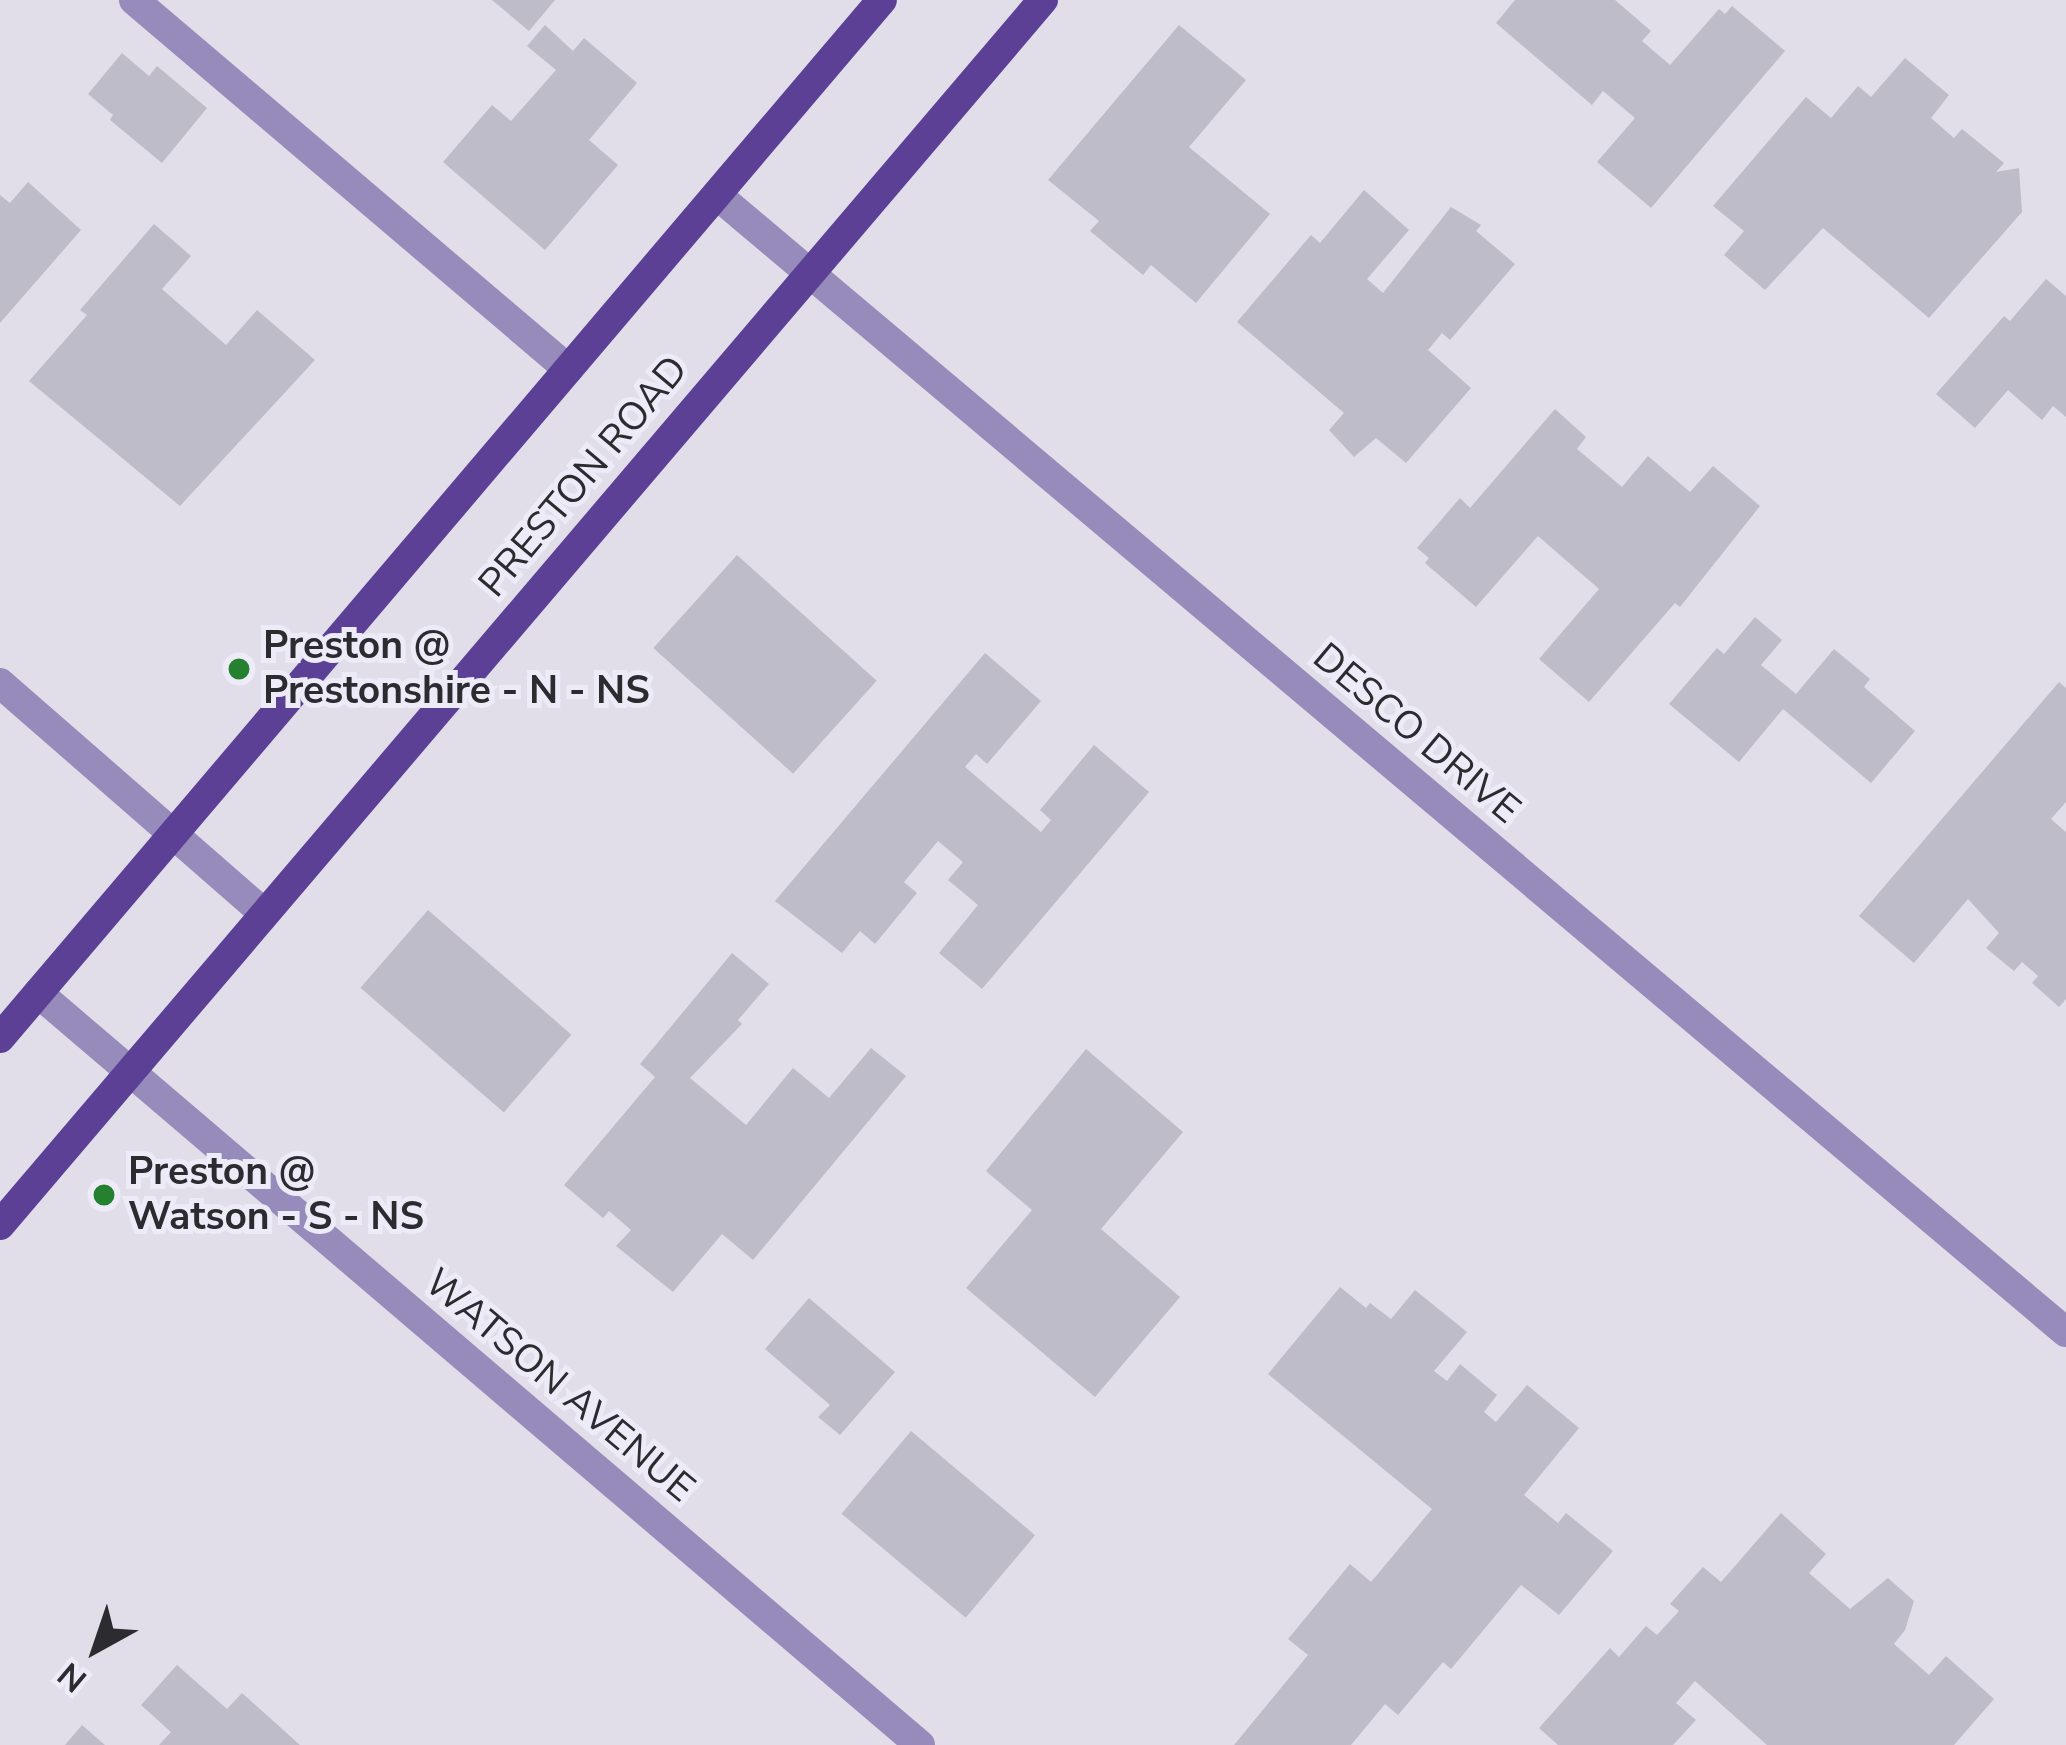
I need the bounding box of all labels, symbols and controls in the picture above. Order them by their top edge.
street label: PRESTON ROAD [470,347,698,607]
place label: Preston @ Prestonshire - N - NS [263,624,650,715]
street label: DESCO DRIVE [1303,634,1529,834]
marker: Preston @ Prestonshire - N - NS [226,656,252,682]
place label: Preston @ Watson - S - NS [128,1150,424,1241]
marker: Preston @ Watson - S - NS [91,1182,117,1208]
street label: WATSON AVENUE [415,1260,703,1512]
north arrow [36,1589,156,1709]
text: N [49,1652,96,1702]

